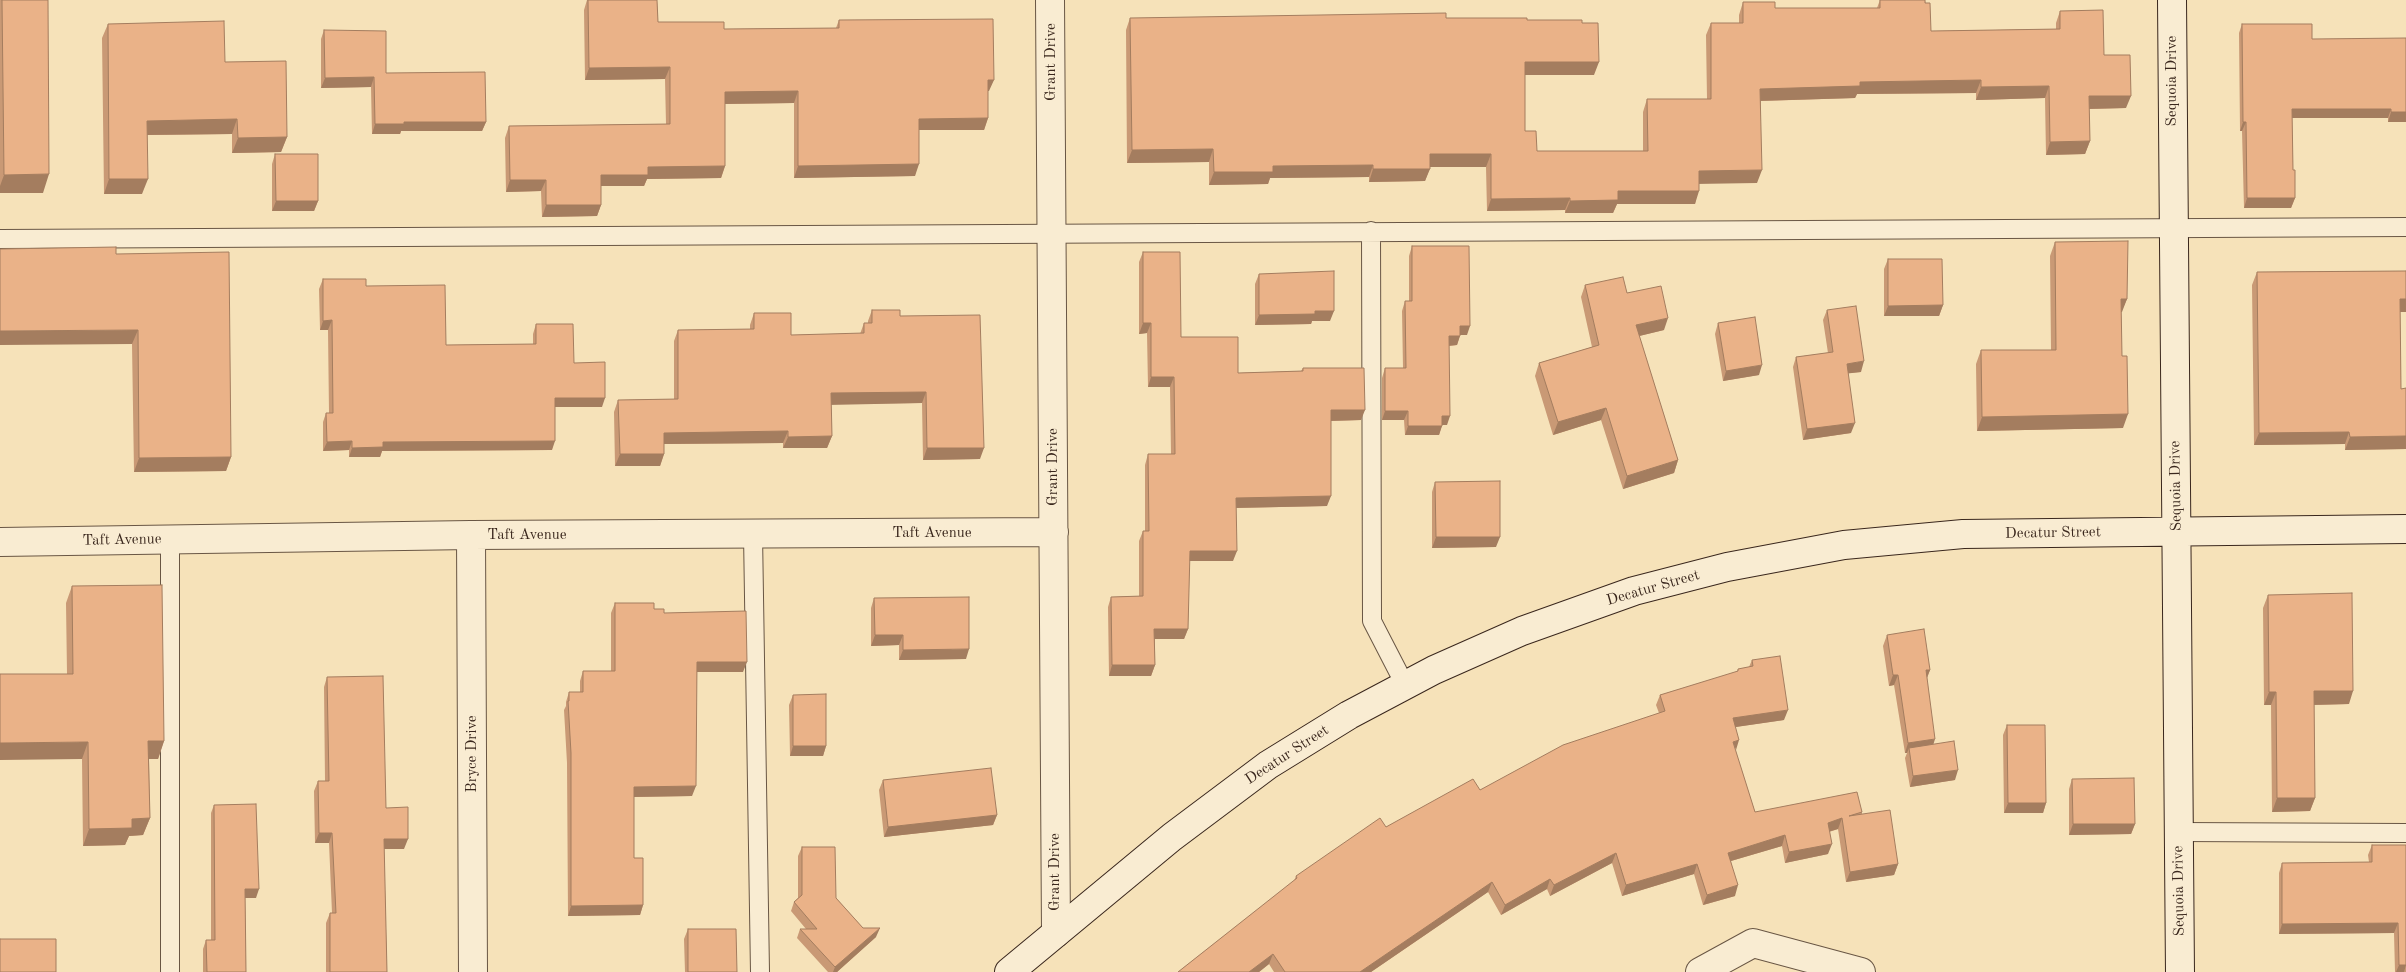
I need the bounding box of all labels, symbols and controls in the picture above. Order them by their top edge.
street label: Grant Drive [1042,23,1060,101]
street label: Sequoia Drive [2163,36,2181,126]
street label: Grant Drive [1044,428,1062,506]
street label: Sequoia Drive [2166,440,2186,532]
street label: Decatur Street [2005,523,2101,543]
street label: Taft Avenue [892,524,972,542]
street label: Taft Avenue [487,526,567,544]
street label: Taft Avenue [82,530,162,550]
street label: Decatur Street [1604,566,1702,610]
street label: Bryce Drive [463,715,481,793]
street label: Decatur Street [1242,721,1332,789]
street label: Grant Drive [1046,833,1064,911]
street label: Sequoia Drive [2169,845,2189,937]

